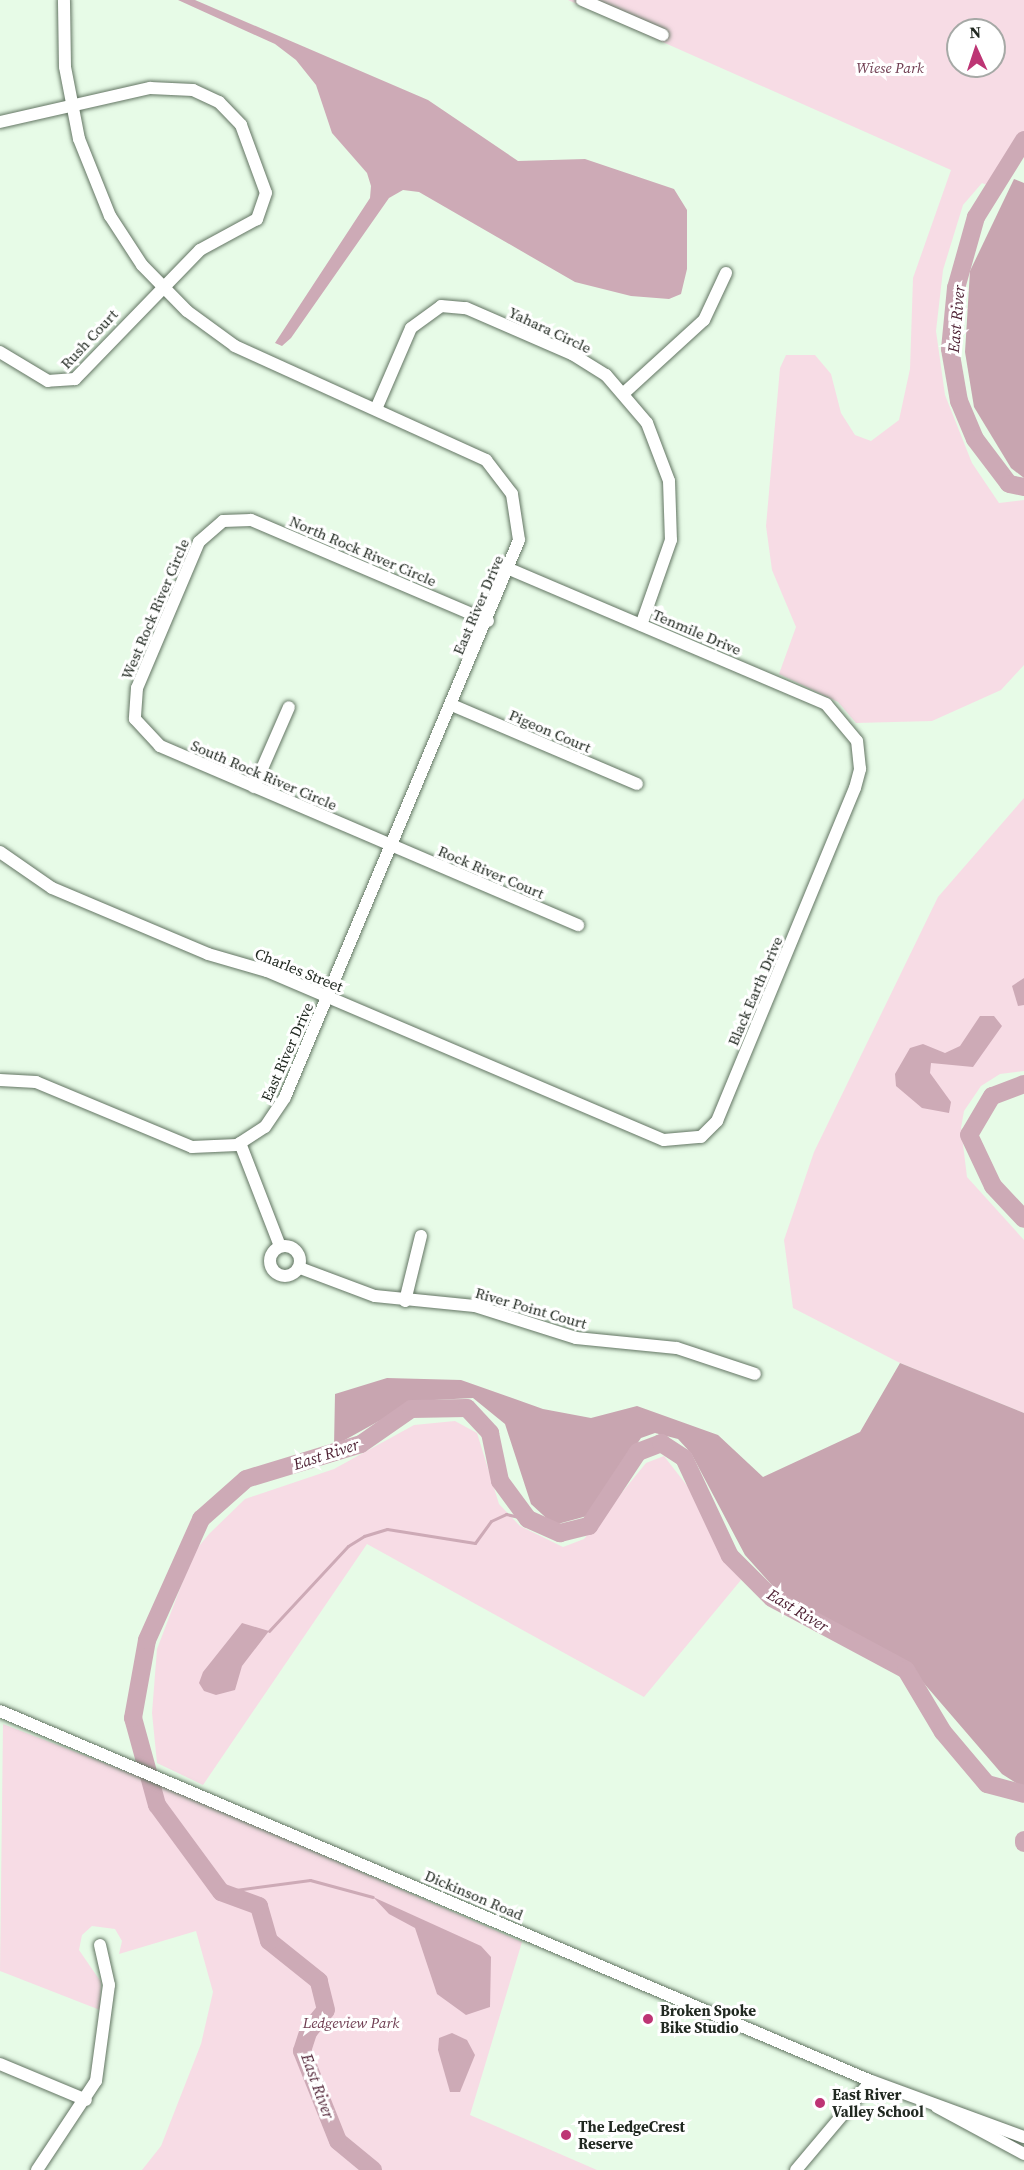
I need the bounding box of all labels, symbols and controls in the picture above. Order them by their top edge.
north arrow [946,18,1006,78]
text: N [969,21,982,43]
park label: Wiese Park [856,59,924,77]
water label: East River [943,284,969,354]
street label: Yahara Circle [506,303,594,357]
street label: Rush Court [57,305,121,373]
street label: North Rock River Circle [287,512,439,590]
street label: West Rock River Circle [117,536,193,682]
street label: East River Drive [449,552,507,658]
street label: Tenmile Drive [650,605,744,659]
street label: Pigeon Court [506,706,594,756]
street label: South Rock River Circle [188,736,340,814]
street label: Rock River Court [435,842,547,902]
street label: Black Earth Drive [724,934,786,1048]
street label: Charles Street [252,944,346,996]
street label: East River Drive [257,1000,317,1104]
street label: River Point Court [473,1283,589,1333]
water label: East River [291,1434,361,1474]
water label: East River [764,1584,832,1636]
street label: Dickinson Road [422,1866,526,1924]
place label: Broken Spoke Bike Studio [660,2001,756,2036]
marker: Broken Spoke Bike Studio [641,2012,655,2026]
park label: Ledgeview Park [303,2014,399,2032]
water label: East River [297,2051,339,2121]
place label: East River Valley School [832,2085,924,2120]
marker: East River Valley School [813,2096,827,2110]
place label: The LedgeCrest Reserve [578,2117,685,2152]
marker: The LedgeCrest Reserve [559,2128,573,2142]

